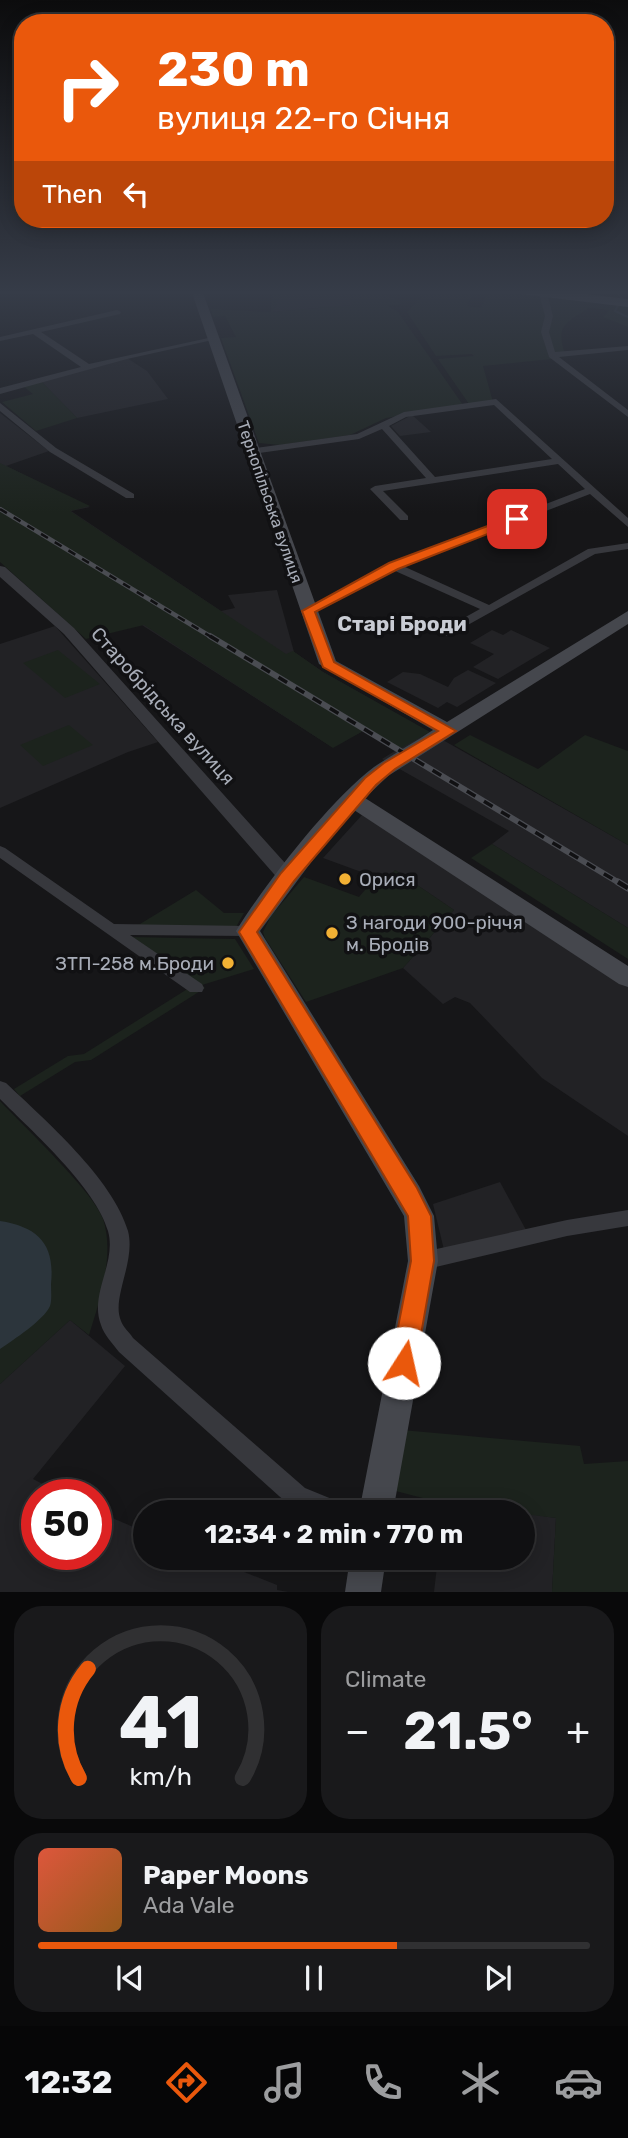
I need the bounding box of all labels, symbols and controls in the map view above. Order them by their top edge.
text: 230 m [157,40,310,98]
icon: right [42,42,133,133]
text: вулиця 22-го Січня [157,99,450,137]
icon: left [117,175,155,213]
text: Then [42,179,103,210]
street label: Тернопільська вулиця [233,418,307,586]
pin [487,489,547,549]
icon: arrive [498,500,536,538]
district label: Старі Броди [337,611,467,636]
street label: Старобрідська вулиця [86,623,240,789]
place label: Орися [359,868,416,891]
marker: Орися [337,871,353,887]
place label: З нагоди 900-річчя м. Бродів [346,911,523,956]
marker: З нагоди 900-річчя м. Бродів [324,925,340,941]
place label: ЗТП-258 м.Броди [55,952,214,975]
marker: ЗТП-258 м.Броди [220,955,236,971]
position arrow [367,1326,441,1400]
speed limit sign: 50 [21,1479,112,1570]
text: 12:34 · 2 min · 770 m [205,1519,463,1550]
text: Climate [345,1665,426,1693]
text: 41 [118,1681,203,1767]
text: 21.5° [403,1700,533,1762]
text: − [345,1708,370,1754]
text: + [566,1708,590,1754]
text: km/h [129,1762,192,1791]
text: Paper Moons [143,1860,309,1891]
text: Ada Vale [143,1891,235,1919]
icon: previous [111,1959,149,1997]
icon: pause [295,1959,333,1997]
icon: next [479,1959,517,1997]
icon: directions [162,2058,211,2107]
icon: music [260,2058,309,2107]
icon: phone [358,2058,407,2107]
icon: climate [456,2058,505,2107]
icon: car [554,2058,603,2107]
text: 12:32 [25,2063,113,2101]

